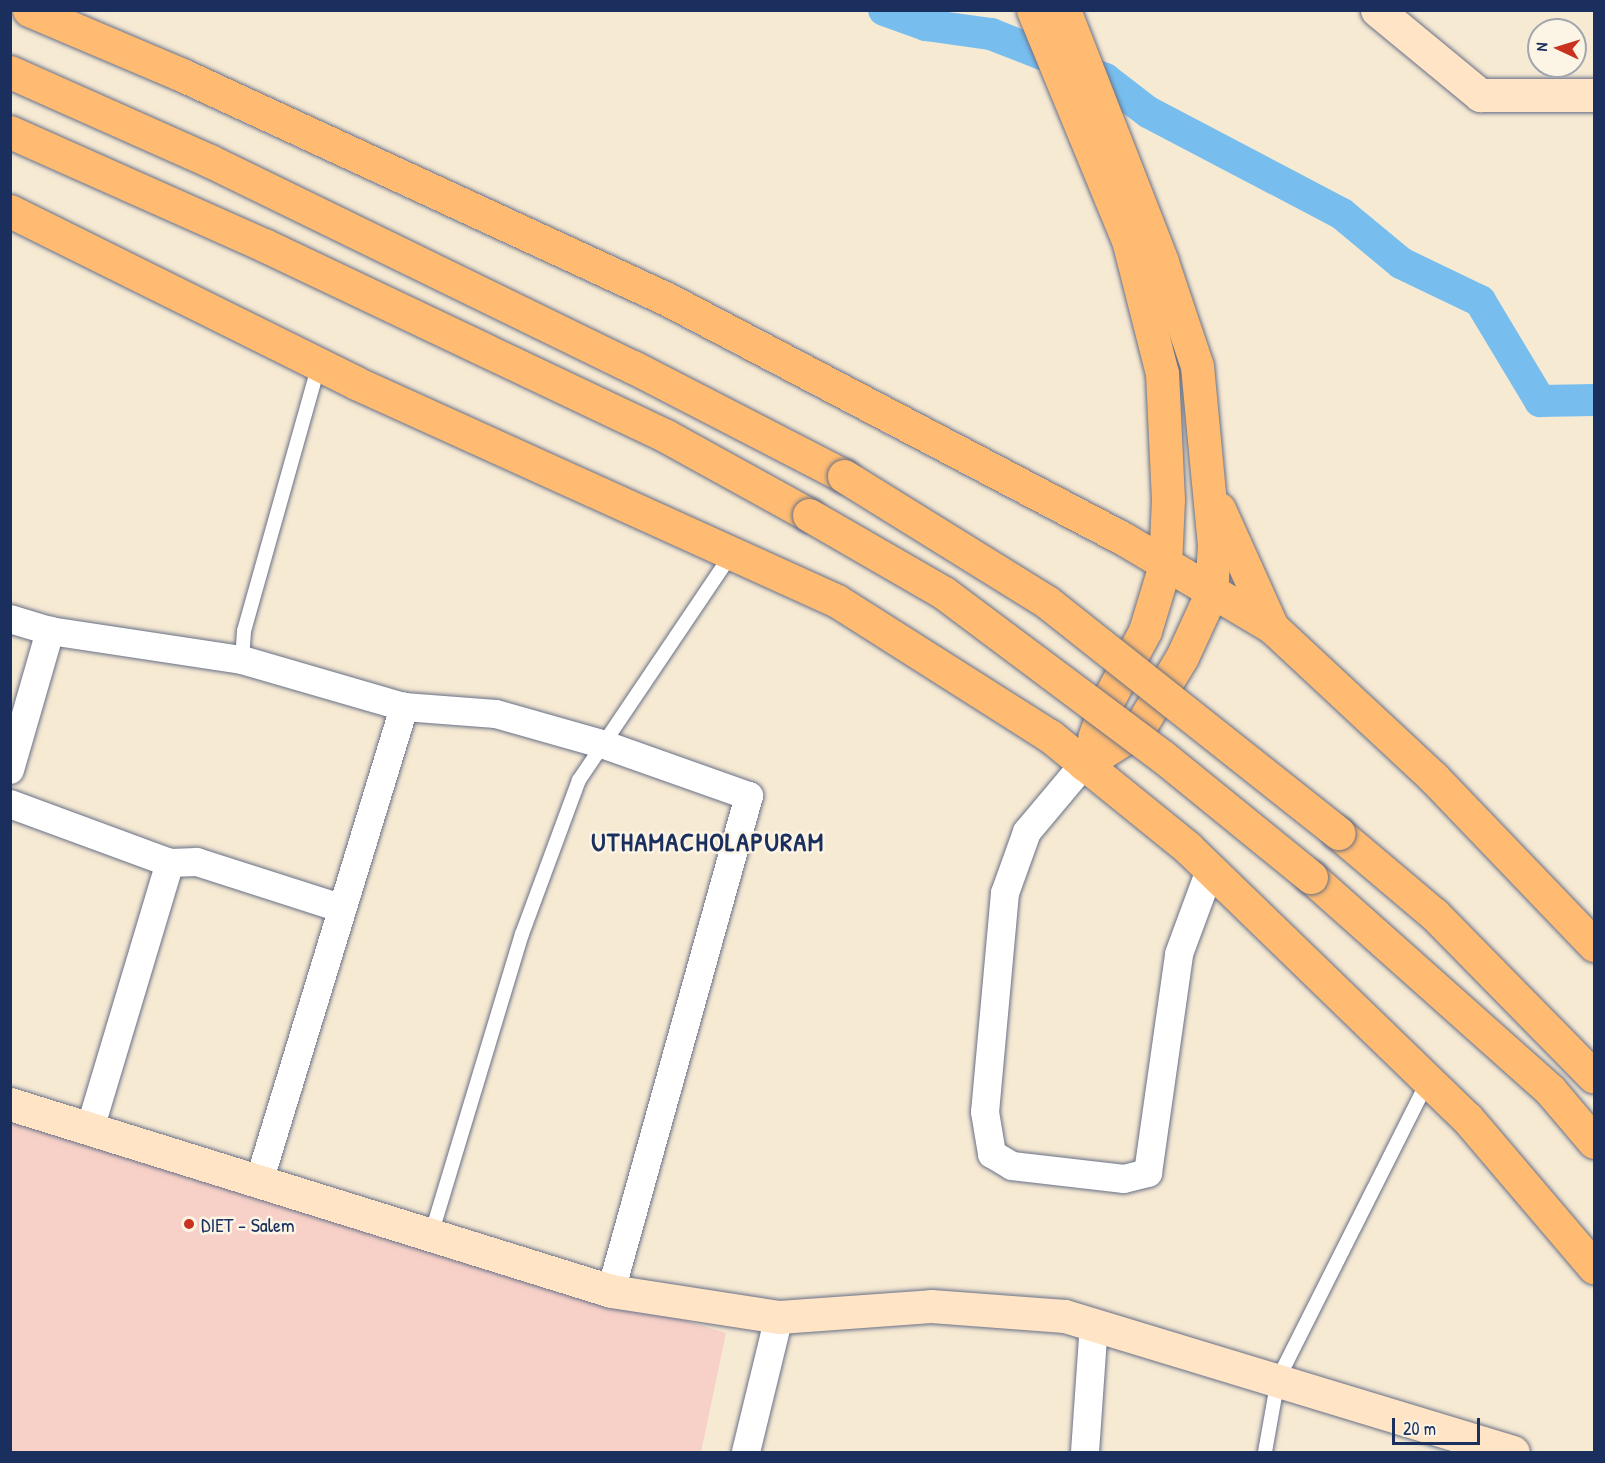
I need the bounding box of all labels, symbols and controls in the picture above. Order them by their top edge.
north arrow [1527,18,1587,78]
text: N [1530,42,1552,52]
district label: UTHAMACHOLAPURAM [591,826,825,858]
place label: DIET - Salem [201,1212,295,1236]
marker: DIET - Salem [182,1217,196,1231]
scale bar [1395,1406,1484,1444]
text: 20 m [1403,1416,1436,1441]

